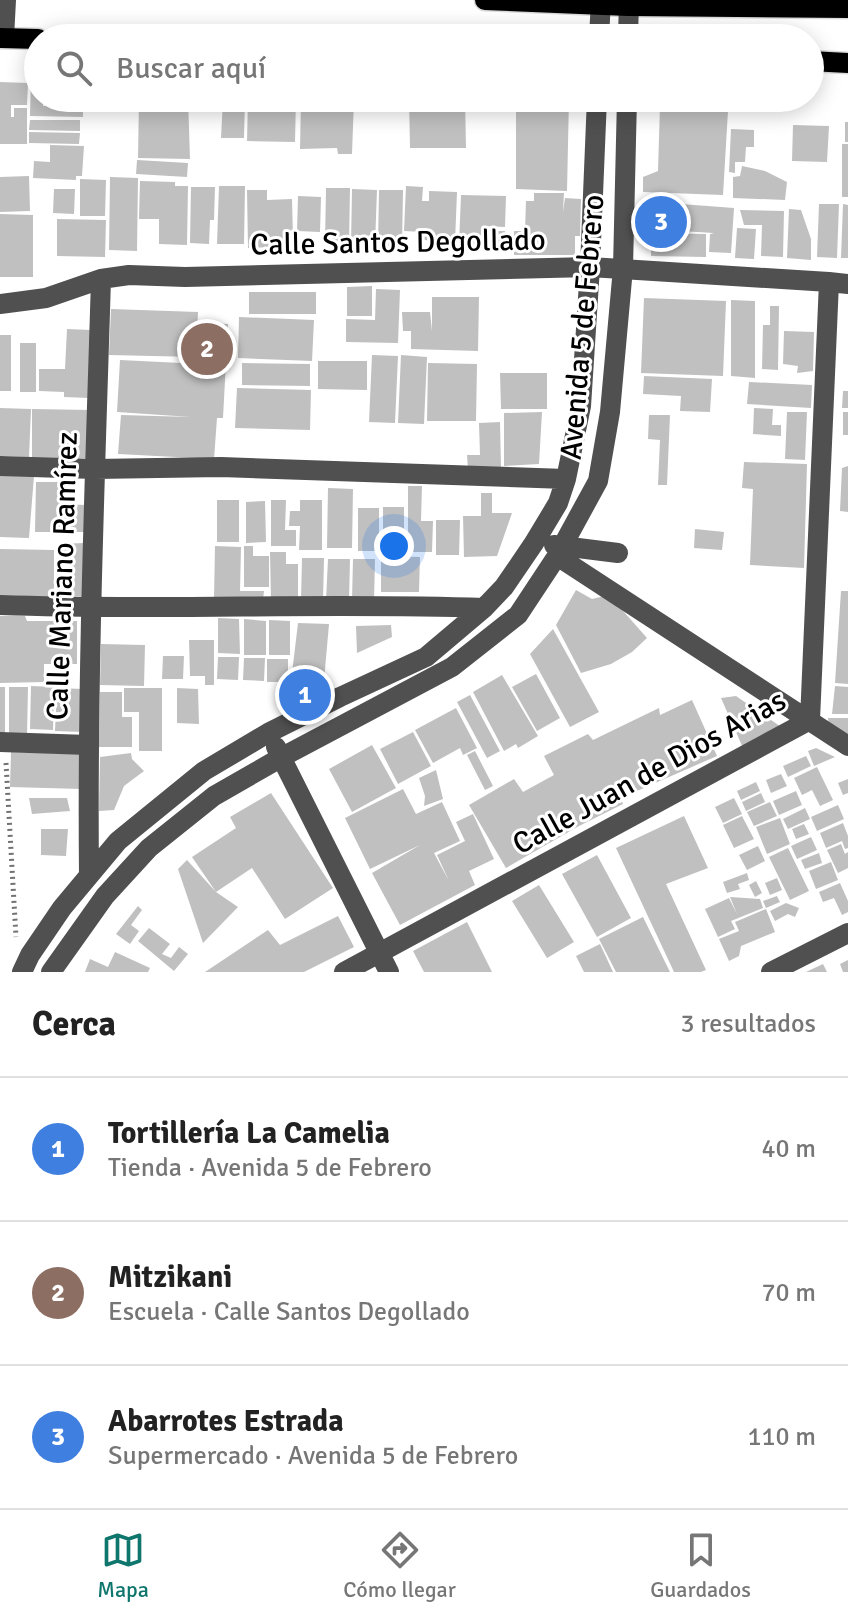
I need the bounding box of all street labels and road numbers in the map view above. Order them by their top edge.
street label: Avenida 5 de Febrero [552,193,613,461]
street label: Calle Santos Degollado [250,221,546,264]
street label: Calle Mariano Ramírez [39,431,86,721]
street label: Calle Juan de Dios Arias [506,682,792,863]

